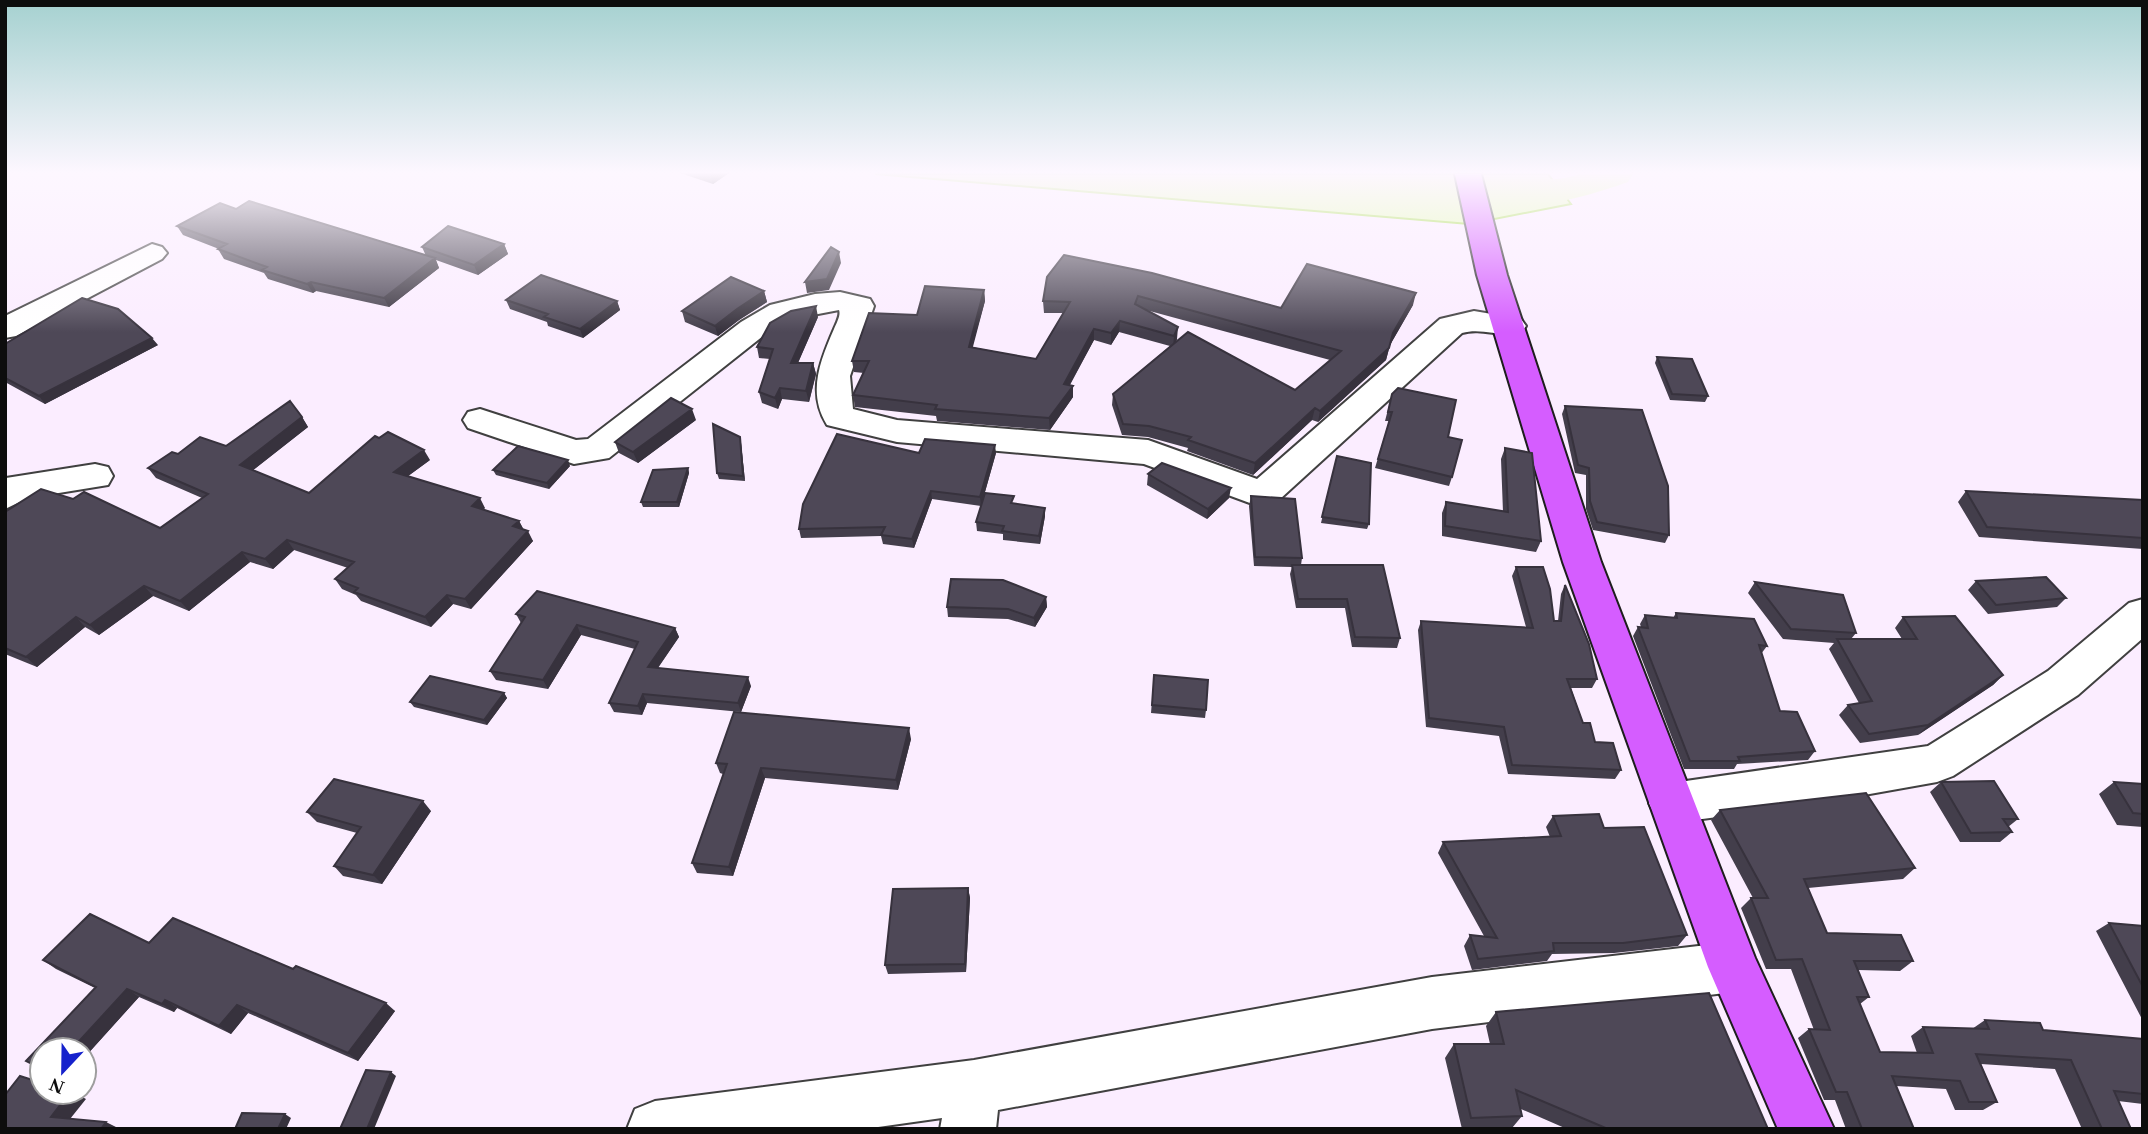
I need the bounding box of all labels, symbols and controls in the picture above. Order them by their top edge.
north arrow [28,1036,98,1106]
text: N [46,1074,67,1099]

